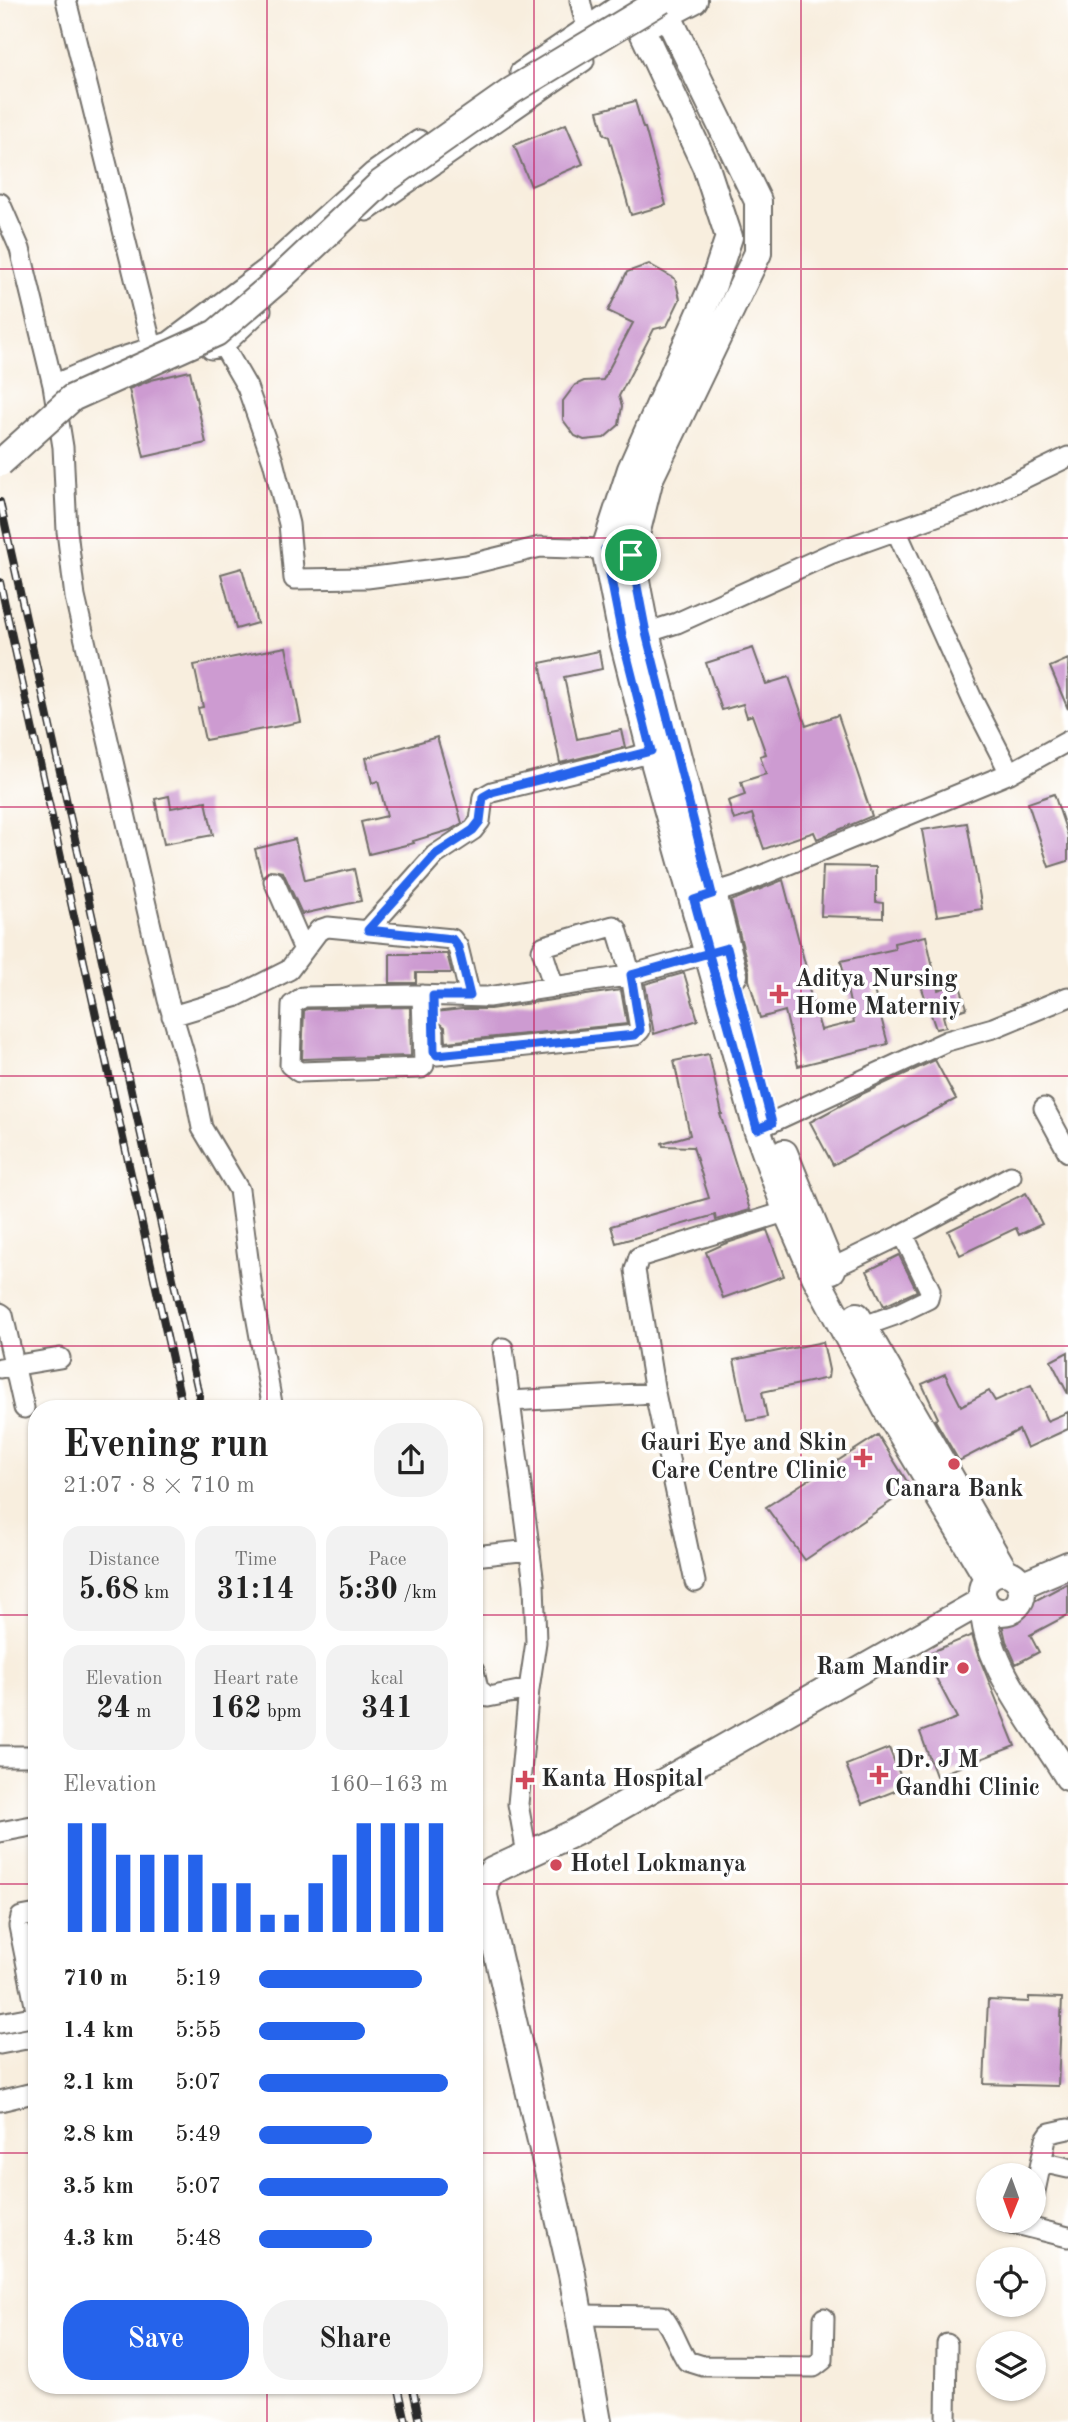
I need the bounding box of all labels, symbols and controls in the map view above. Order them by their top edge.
pin [601,525,661,585]
icon: arrive [612,536,650,574]
place label: Aditya Nursing Home Materniy [795,968,961,1020]
marker: Aditya Nursing Home Materniy [769,984,789,1004]
button: share [374,1423,448,1497]
text: Evening run [63,1427,269,1465]
place label: Gauri Eye and Skin Care Centre Clinic [640,1432,847,1484]
marker: Gauri Eye and Skin Care Centre Clinic [853,1448,873,1468]
marker: Canara Bank [946,1456,962,1472]
text: 21:07 · 8 × 710 m [63,1474,255,1497]
place label: Canara Bank [885,1478,1023,1502]
text: Distance [88,1551,160,1570]
text: Time [234,1551,277,1570]
text: Pace [368,1551,406,1570]
text: 5.68 [78,1575,139,1605]
text: 31:14 [216,1575,294,1605]
text: 5:30 [337,1575,398,1605]
text: km [139,1584,169,1603]
text: /km [398,1584,437,1603]
place label: Ram Mandir [816,1656,949,1680]
marker: Ram Mandir [955,1660,971,1676]
text: Elevation [85,1670,162,1689]
text: Heart rate [213,1670,298,1689]
text: kcal [371,1670,404,1689]
text: 24 [96,1694,131,1724]
text: 162 [209,1694,262,1724]
text: 341 [361,1694,413,1724]
text: m [131,1703,151,1722]
text: bpm [262,1703,302,1722]
place label: Dr. J M Gandhi Clinic [895,1749,1040,1801]
marker: Dr. J M Gandhi Clinic [869,1765,889,1785]
place label: Kanta Hospital [541,1768,703,1792]
marker: Kanta Hospital [515,1770,535,1790]
text: Elevation [63,1773,157,1796]
text: 160–163 m [329,1773,448,1796]
place label: Hotel Lokmanya [570,1853,746,1877]
marker: Hotel Lokmanya [548,1857,564,1873]
text: 710 m [63,1967,128,1990]
text: 5:19 [175,1967,221,1990]
text: 1.4 km [63,2019,134,2042]
text: 5:55 [175,2019,221,2042]
text: 2.1 km [63,2071,134,2094]
text: 5:07 [175,2071,221,2094]
text: 2.8 km [63,2123,134,2146]
text: 5:49 [175,2123,221,2146]
north arrow [976,2163,1046,2233]
map controls [976,2163,1046,2401]
text: 3.5 km [63,2175,134,2198]
text: 5:07 [175,2175,221,2198]
text: 4.3 km [63,2227,134,2250]
text: 5:48 [175,2227,221,2250]
button: locate [976,2247,1046,2317]
button: Save [63,2300,249,2380]
button: Share [263,2300,448,2380]
button: layers [976,2331,1046,2401]

